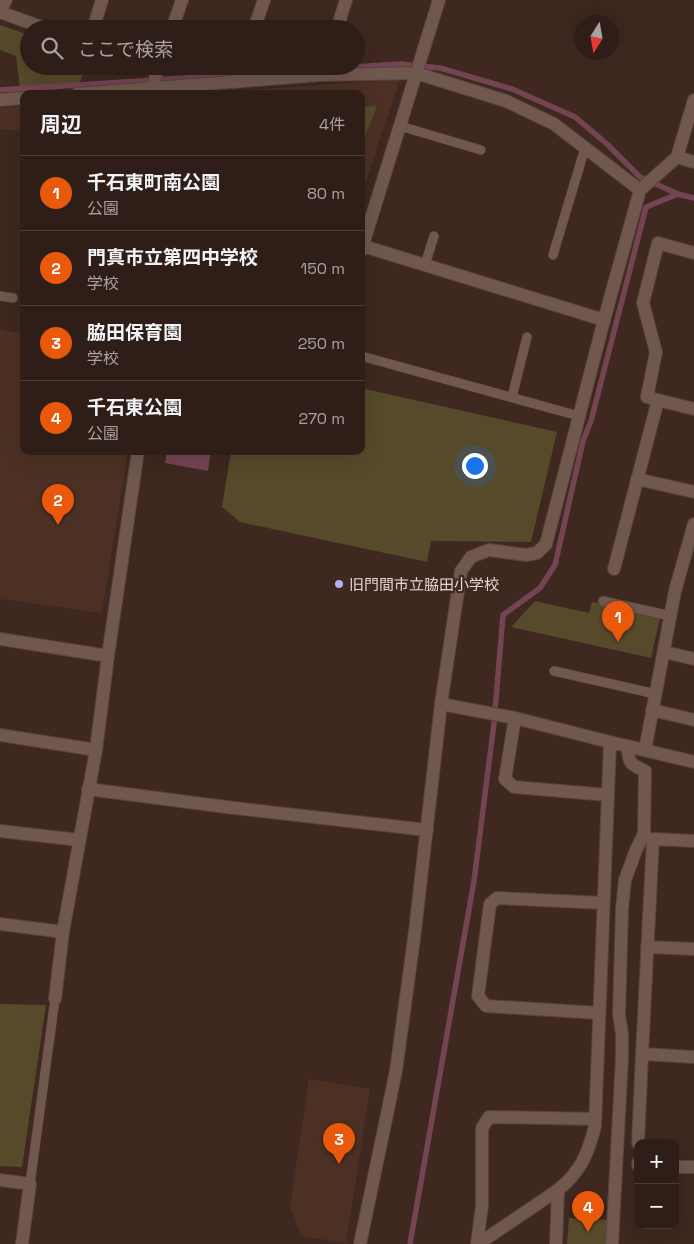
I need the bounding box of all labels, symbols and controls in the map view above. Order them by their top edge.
north arrow [574,15,619,60]
search box [20,20,365,75]
icon: search [38,34,66,62]
text: ここで検索 [78,37,173,62]
text: 周辺 [40,111,82,138]
text: 4件 [319,114,345,135]
text: 千石東町南公園 [87,170,220,195]
text: 1 [52,183,60,204]
text: 80 m [307,183,345,204]
text: 公園 [87,198,119,219]
text: 門真市立第四中学校 [87,245,258,270]
text: 2 [51,258,61,279]
text: 150 m [301,258,345,279]
text: 学校 [87,273,119,294]
text: 脇田保育園 [87,320,182,345]
text: 3 [51,333,61,354]
text: 250 m [298,333,345,354]
text: 学校 [87,348,119,369]
text: 千石東公園 [87,395,182,420]
text: 4 [51,408,61,429]
text: 270 m [298,408,345,429]
text: 公園 [87,423,119,444]
your location [462,453,488,479]
pin: 2 [42,484,74,525]
place label: 旧門間市立脇田小学校 [349,575,499,594]
marker: 旧門間市立脇田小学校 [333,578,345,590]
pin: 1 [602,601,634,642]
pin: 3 [323,1123,355,1164]
map controls [634,1139,679,1229]
button: + [634,1139,679,1184]
button: − [634,1184,679,1229]
pin: 4 [572,1191,604,1232]

